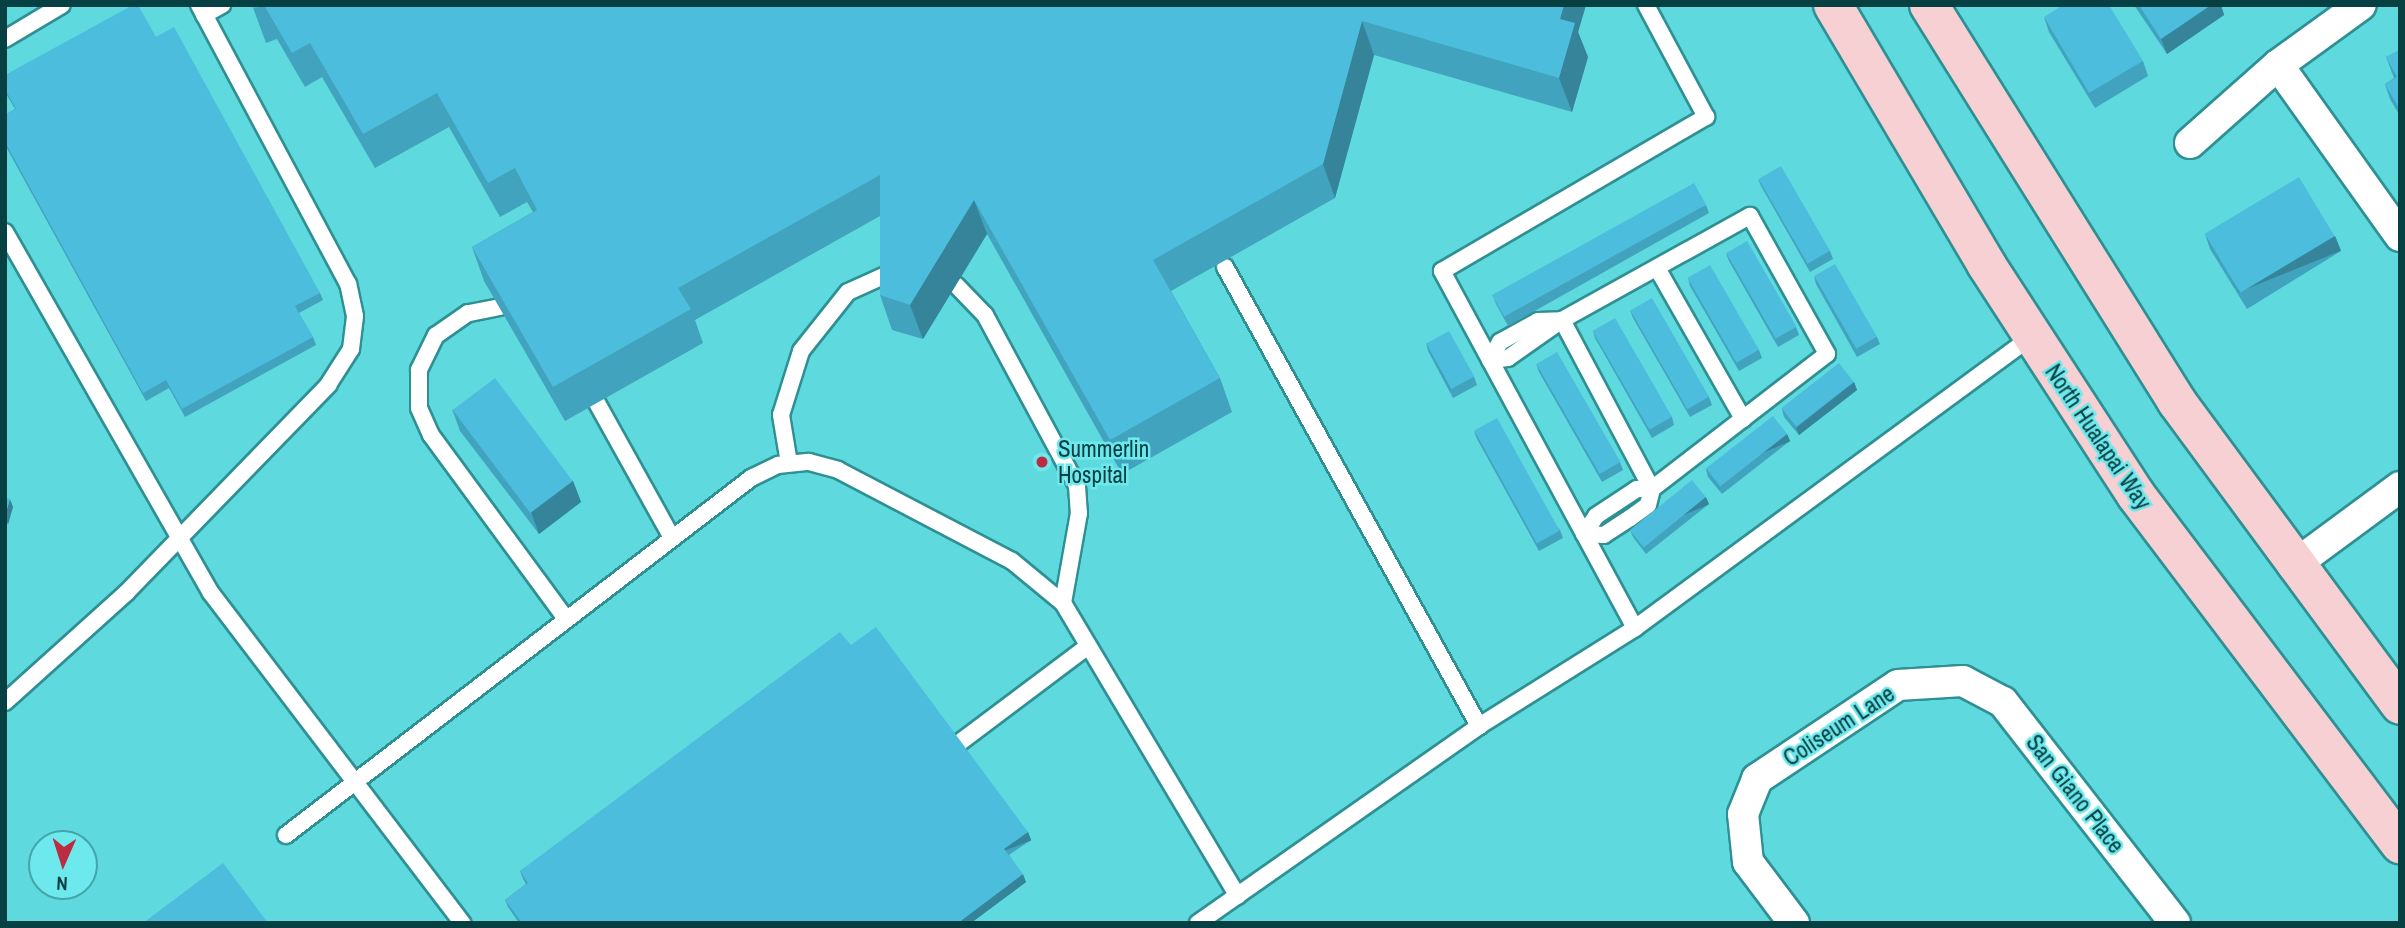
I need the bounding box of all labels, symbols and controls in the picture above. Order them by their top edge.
street label: North Hualapai Way [2039,359,2157,515]
place label: Summerlin Hospital [1058,435,1149,489]
marker: Summerlin Hospital [1032,452,1052,472]
street label: Coliseum Lane [1778,680,1900,772]
street label: San Giano Place [2020,729,2130,859]
north arrow [28,830,98,900]
text: N [56,871,68,897]

